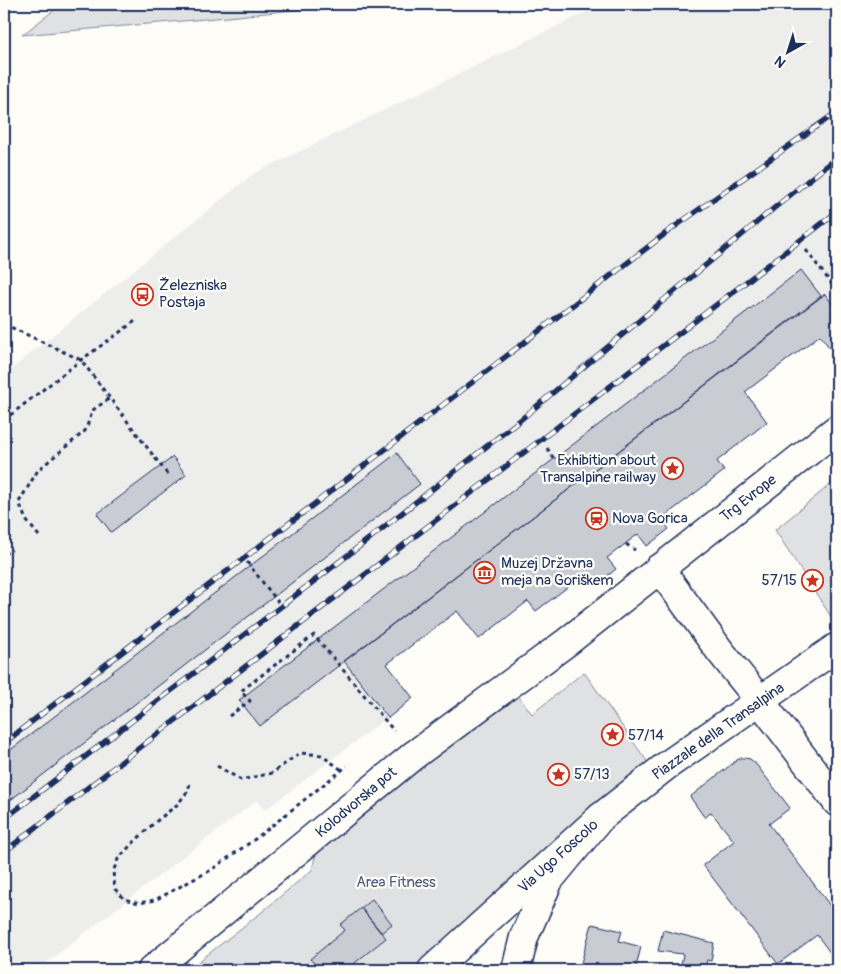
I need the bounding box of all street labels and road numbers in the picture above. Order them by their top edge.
street label: Trg Evrope [716,470,781,526]
street label: Piazzale della Transalpina [648,679,788,784]
street label: Kolodvorska pot [312,762,402,842]
street label: Via Ugo Foscolo [514,816,602,897]

